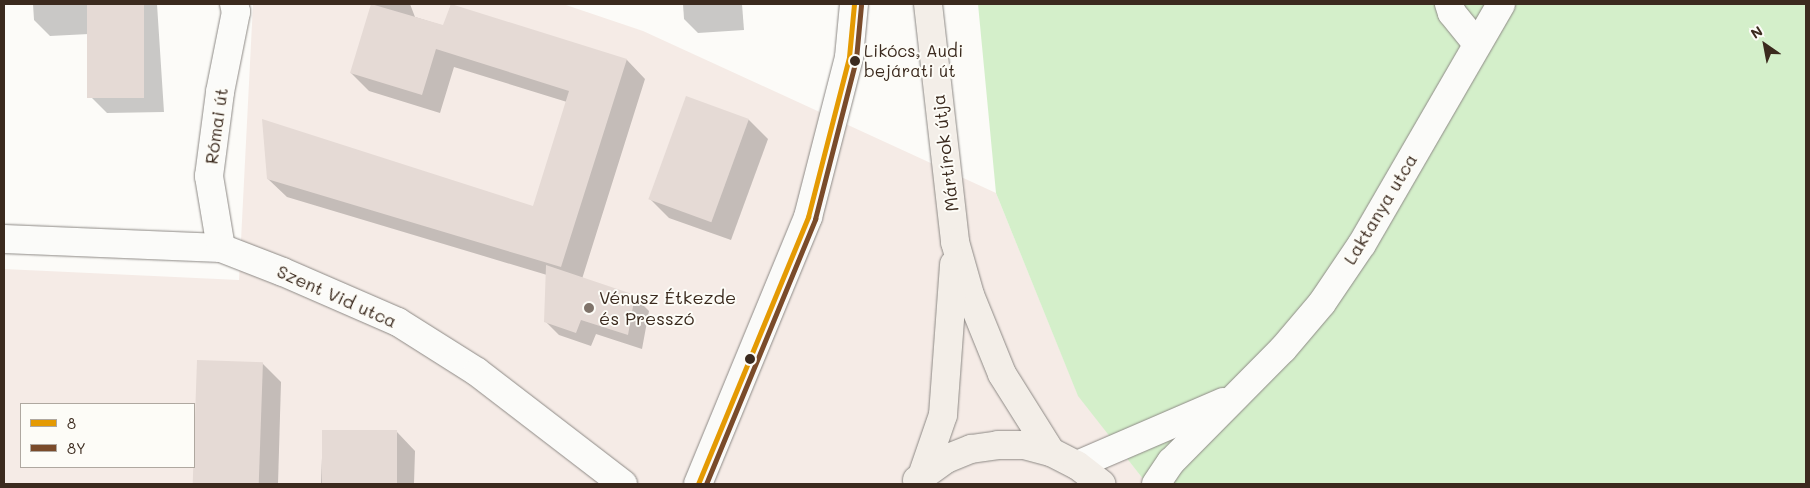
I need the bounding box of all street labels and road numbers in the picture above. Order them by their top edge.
street label: Római út [200,86,232,166]
street label: Mártírok útja [927,93,963,213]
street label: Laktanya utca [1338,150,1422,268]
street label: Szent Vid utca [274,260,400,332]

